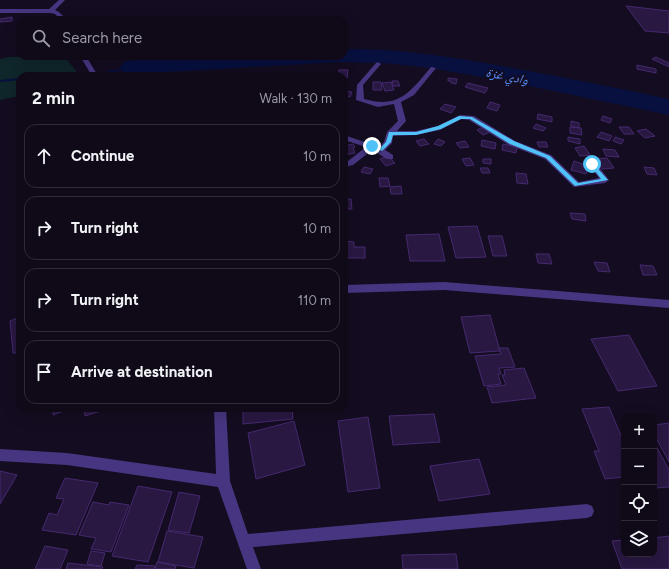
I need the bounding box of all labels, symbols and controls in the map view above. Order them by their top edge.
search box [16,16,348,60]
icon: search [30,27,52,49]
text: Search here [62,29,142,47]
water label: وادي غزة [484,65,530,91]
text: 2 min [32,88,75,108]
text: Walk · 130 m [259,91,332,106]
route end [363,137,381,155]
icon: ahead [33,145,55,167]
text: Continue [71,147,134,165]
text: 10 m [303,149,331,164]
route start [583,155,601,173]
icon: right [33,217,55,239]
text: Turn right [71,219,139,237]
text: 10 m [303,221,331,236]
icon: right [33,289,55,311]
text: Turn right [71,291,139,309]
text: 110 m [298,293,331,308]
icon: arrive [33,361,55,383]
text: Arrive at destination [71,363,212,381]
map controls [621,413,657,557]
button: + [621,413,657,449]
button: − [621,449,657,485]
button: locate [621,485,657,521]
button: layers [621,521,657,557]

